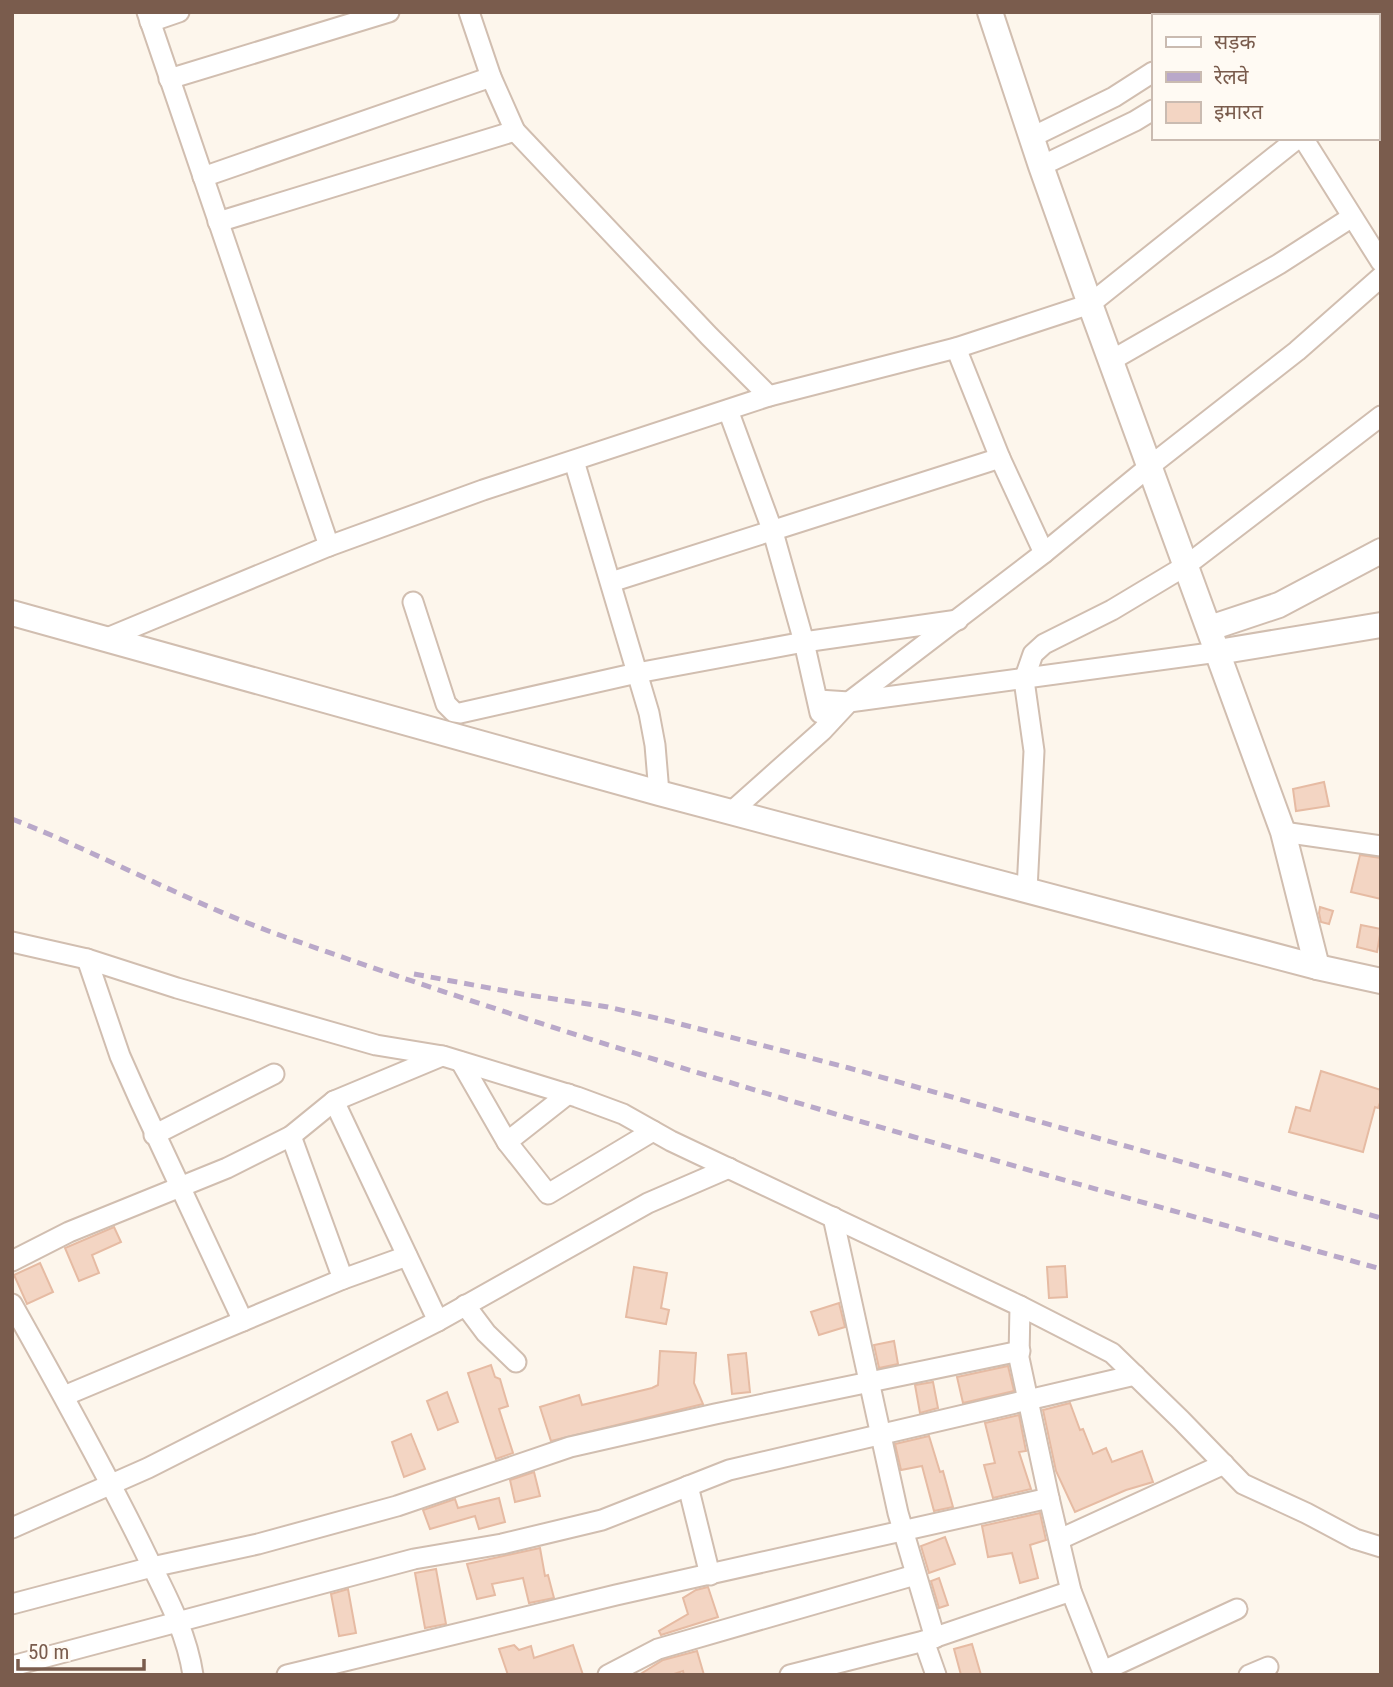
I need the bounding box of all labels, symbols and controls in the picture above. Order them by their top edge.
legend [1152,14,1379,140]
text: सड़क [1214,30,1256,54]
text: रेलवे [1213,65,1249,89]
text: इमारत [1214,100,1264,124]
scale bar [18,1628,144,1672]
text: 50 m [28,1640,69,1664]

